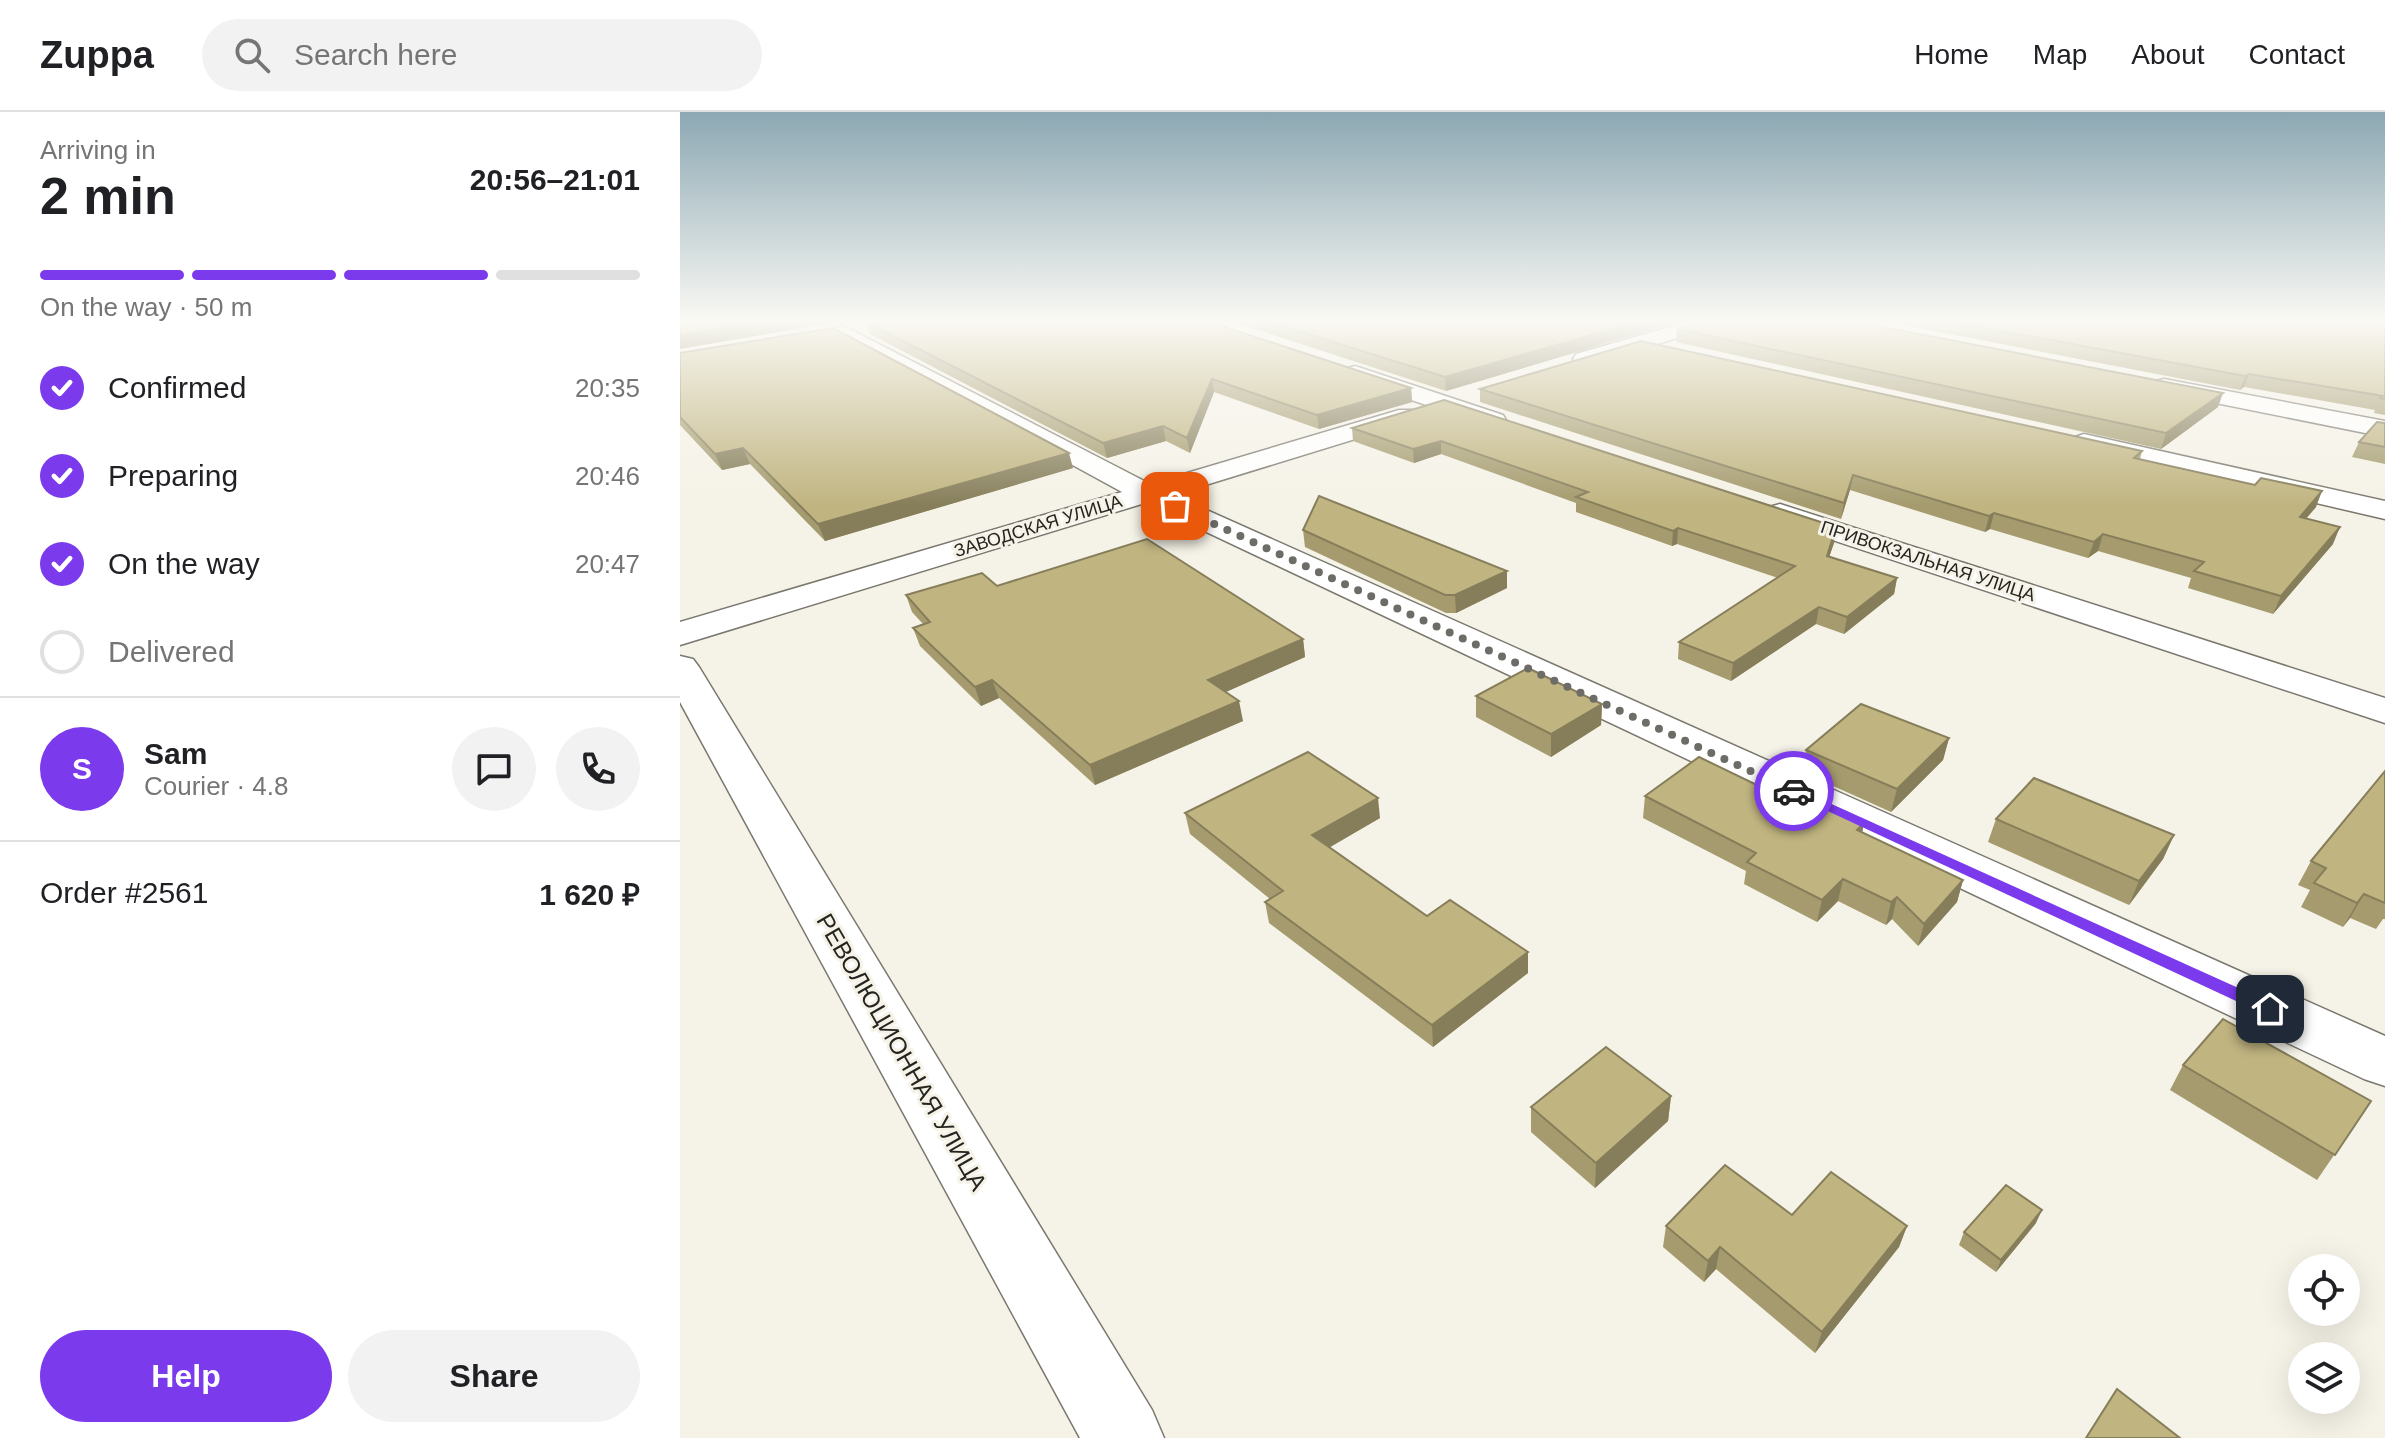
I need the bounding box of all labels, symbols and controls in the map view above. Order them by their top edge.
search box [202,19,762,91]
icon: search [230,33,274,77]
text: Zuppa [40,34,154,76]
text: Search here [294,38,457,71]
text: Home [1914,39,1989,70]
text: Map [2033,39,2087,70]
text: About [2131,39,2205,70]
text: Contact [2249,39,2345,70]
text: Arriving in [40,135,156,165]
text: 20:56–21:01 [470,163,640,196]
text: 2 min [40,167,176,225]
text: On the way · 50 m [40,292,252,322]
icon: check [40,366,84,410]
text: Confirmed [108,371,246,404]
text: 20:35 [575,373,640,403]
icon: check [40,454,84,498]
text: Preparing [108,459,238,492]
text: 20:46 [575,461,640,491]
pin [1141,472,1209,540]
icon: bag [1153,484,1197,528]
street label: ЗАВОДСКАЯ УЛИЦА [952,491,1124,561]
street label: ПРИВОКЗАЛЬНАЯ УЛИЦА [1818,517,2038,605]
icon: check [40,542,84,586]
text: On the way [108,547,260,580]
text: 20:47 [575,549,640,579]
text: Delivered [108,635,235,668]
button: chat [452,727,536,811]
button: phone [556,727,640,811]
text: Sam [144,737,207,770]
courier [1754,751,1834,831]
text: S [72,752,92,785]
icon: car [1772,769,1816,813]
text: Courier · 4.8 [144,771,289,801]
text: Order #2561 [40,876,208,909]
text: 1 620 ₽ [539,878,640,911]
street label: РЕВОЛЮЦИОННАЯ УЛИЦА [812,909,992,1195]
pin [2236,975,2304,1043]
icon: home [2248,987,2292,1031]
map controls [2288,1254,2360,1414]
button: locate [2288,1254,2360,1326]
button: Help [40,1330,332,1422]
button: Share [348,1330,640,1422]
button: layers [2288,1342,2360,1414]

